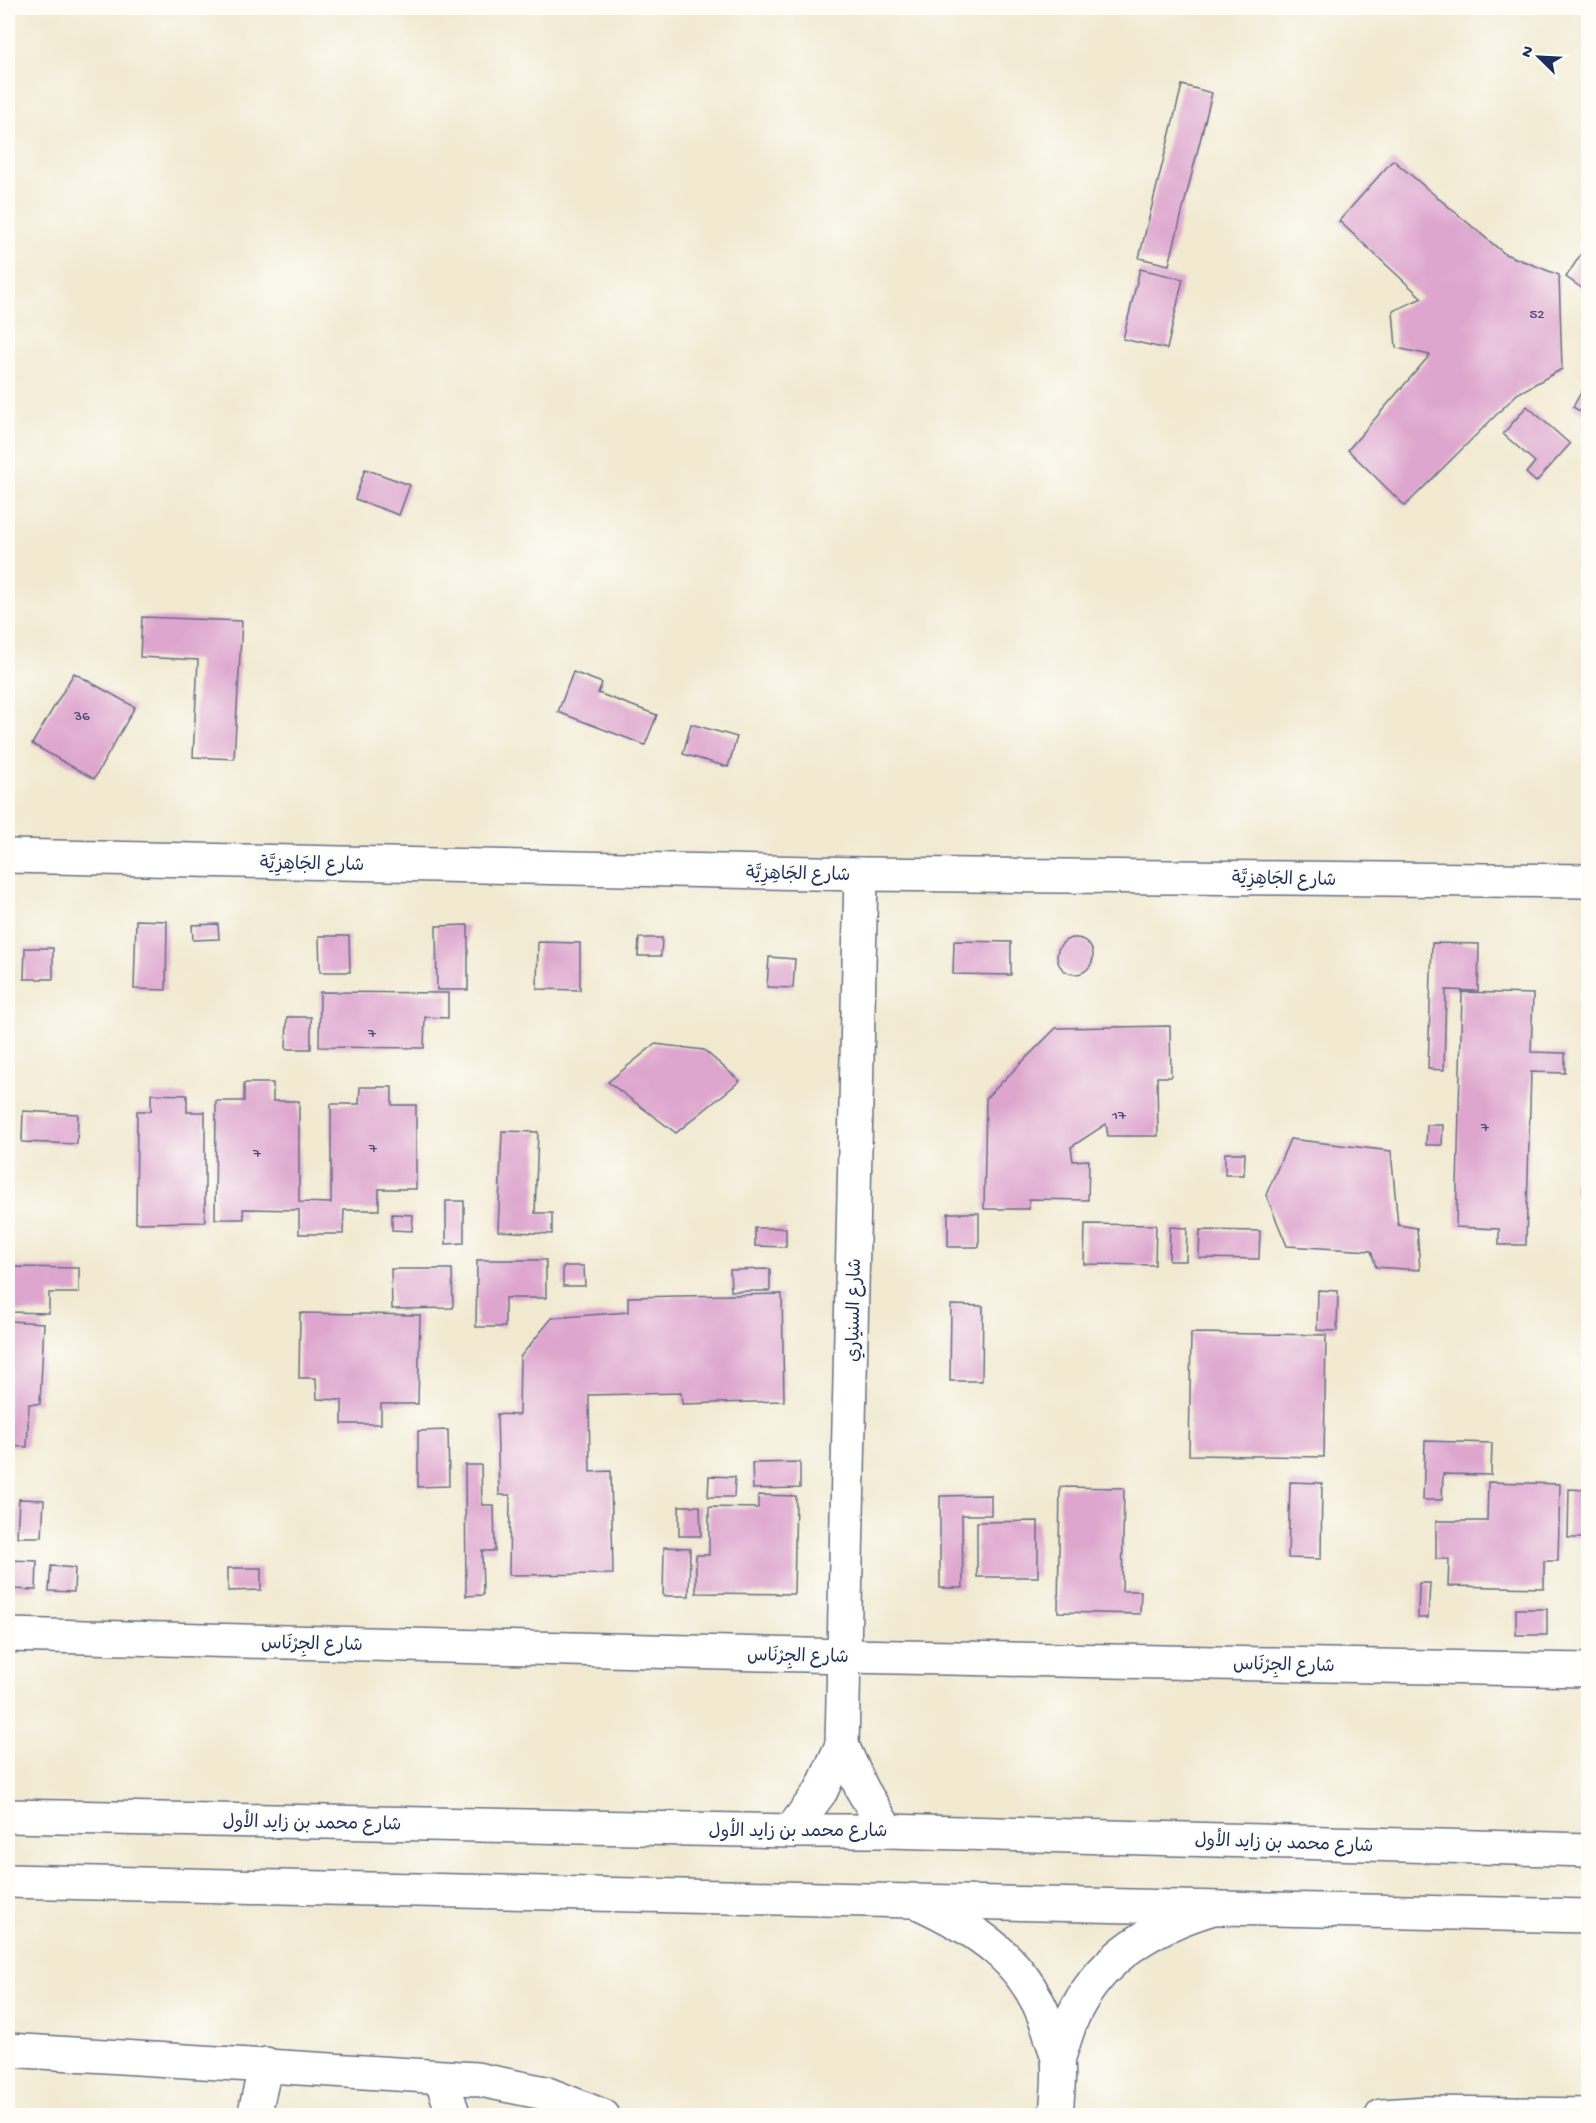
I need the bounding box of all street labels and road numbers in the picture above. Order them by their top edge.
street label: شارع الجَاهِزِيَّة [260,852,364,877]
street label: شارع الجَاهِزِيَّة [746,862,850,887]
street label: شارع الجَاهِزِيَّة [1232,867,1336,892]
street label: شارع السنياري [844,1258,867,1362]
street label: شارع الجِرْنَاس [261,1632,363,1657]
street label: شارع الجِرْنَاس [747,1644,849,1669]
street label: شارع الجِرْنَاس [1233,1653,1335,1678]
street label: شارع محمد بن زايد الأول [222,1808,402,1837]
street label: شارع محمد بن زايد الأول [709,1818,887,1843]
street label: شارع محمد بن زايد الأول [1194,1827,1374,1858]

